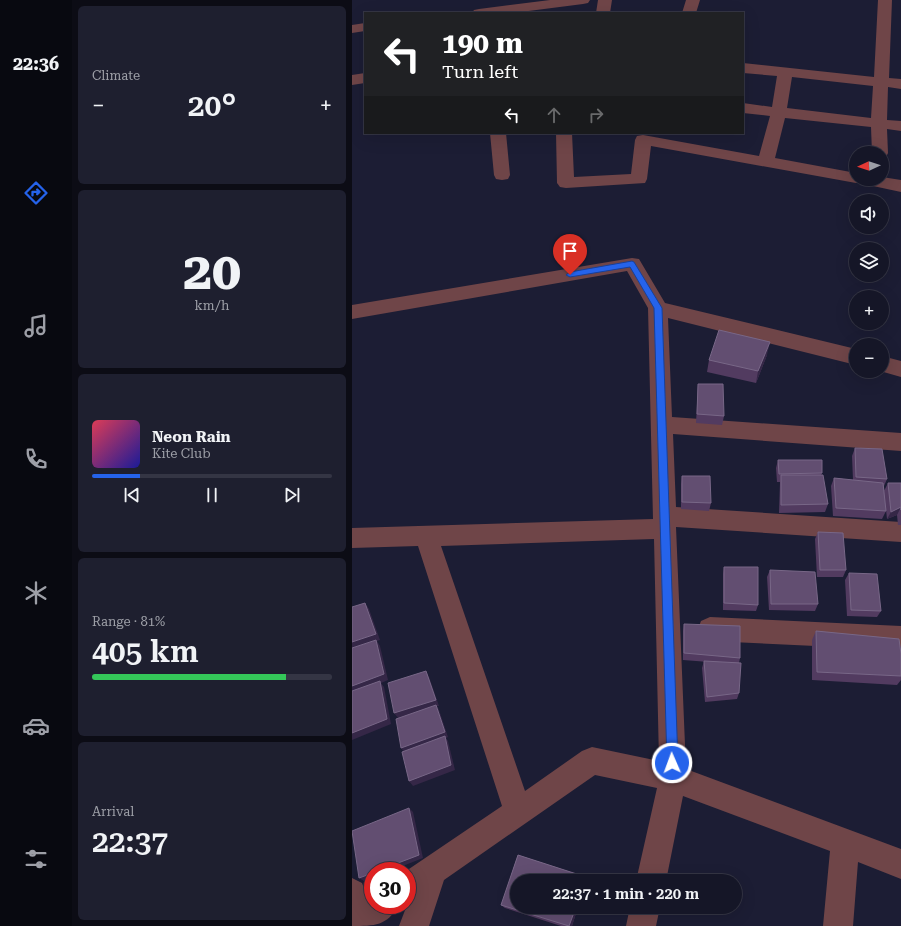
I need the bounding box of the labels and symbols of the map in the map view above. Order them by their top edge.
north arrow [849,146,889,186]
pin [553,234,587,275]
position arrow [651,742,693,784]
speed limit sign: 30 [364,862,416,914]

